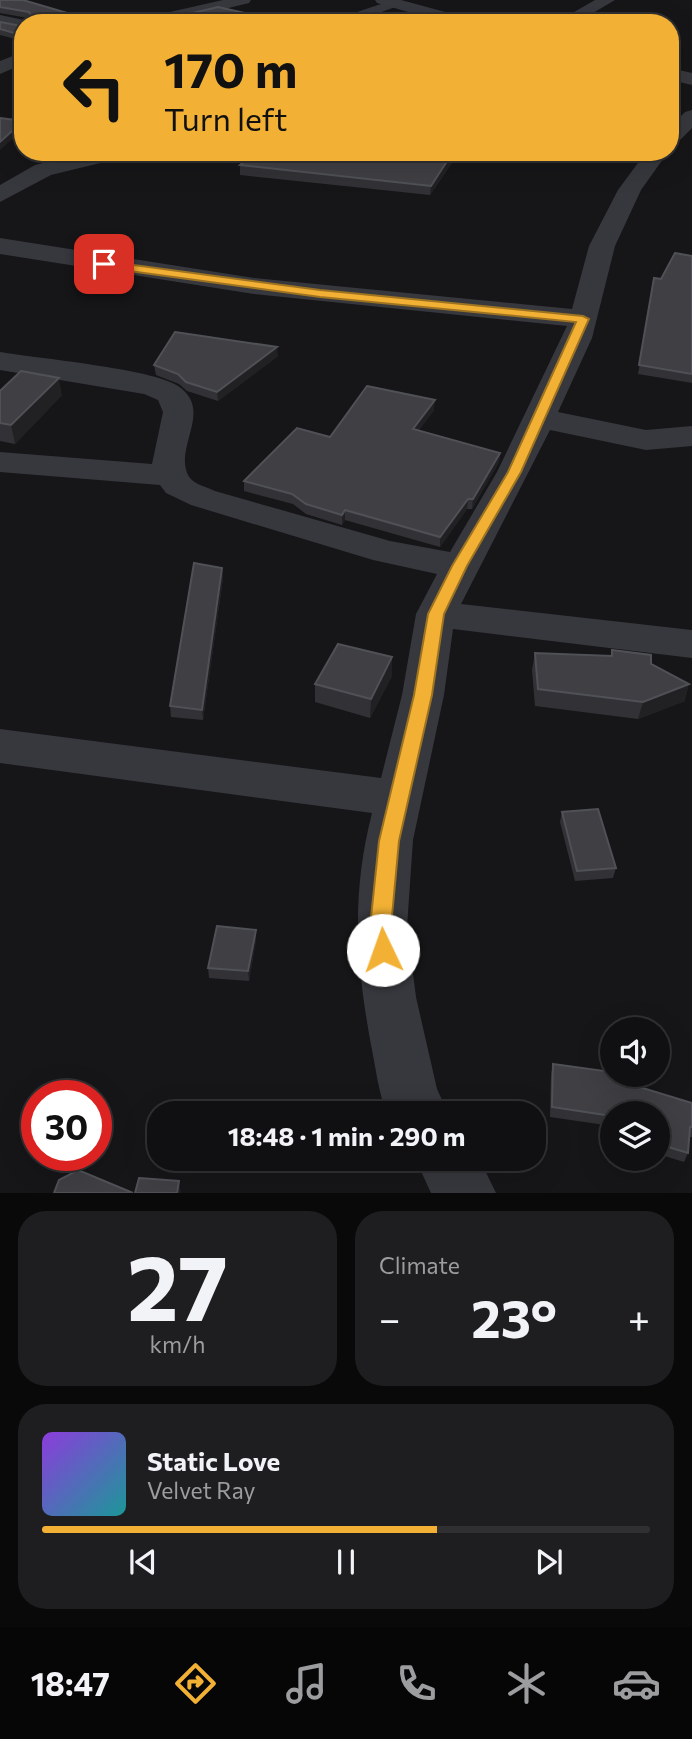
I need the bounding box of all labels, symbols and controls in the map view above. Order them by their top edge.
text: 170 m [164,38,297,98]
icon: left [49,42,140,133]
text: Turn left [164,98,288,138]
pin [74,234,134,294]
icon: arrive [85,245,123,283]
position arrow [346,913,420,987]
map controls [600,1017,670,1171]
button: sound [600,1017,670,1087]
speed limit sign: 30 [21,1080,112,1171]
button: layers [600,1101,670,1171]
text: 18:48 · 1 min · 290 m [228,1120,465,1151]
text: 27 [127,1228,228,1340]
text: Climate [379,1251,460,1279]
text: 23° [471,1285,557,1349]
text: − [379,1294,401,1341]
text: + [628,1294,650,1341]
text: km/h [150,1330,205,1358]
text: Static Love [147,1445,280,1476]
text: Velvet Ray [147,1476,255,1504]
icon: previous [124,1543,162,1581]
icon: pause [327,1543,365,1581]
icon: next [530,1543,568,1581]
icon: directions [171,1659,220,1708]
icon: music [282,1659,331,1708]
icon: phone [392,1659,441,1708]
icon: climate [502,1659,551,1708]
icon: car [612,1659,661,1708]
text: 18:47 [31,1663,110,1703]

